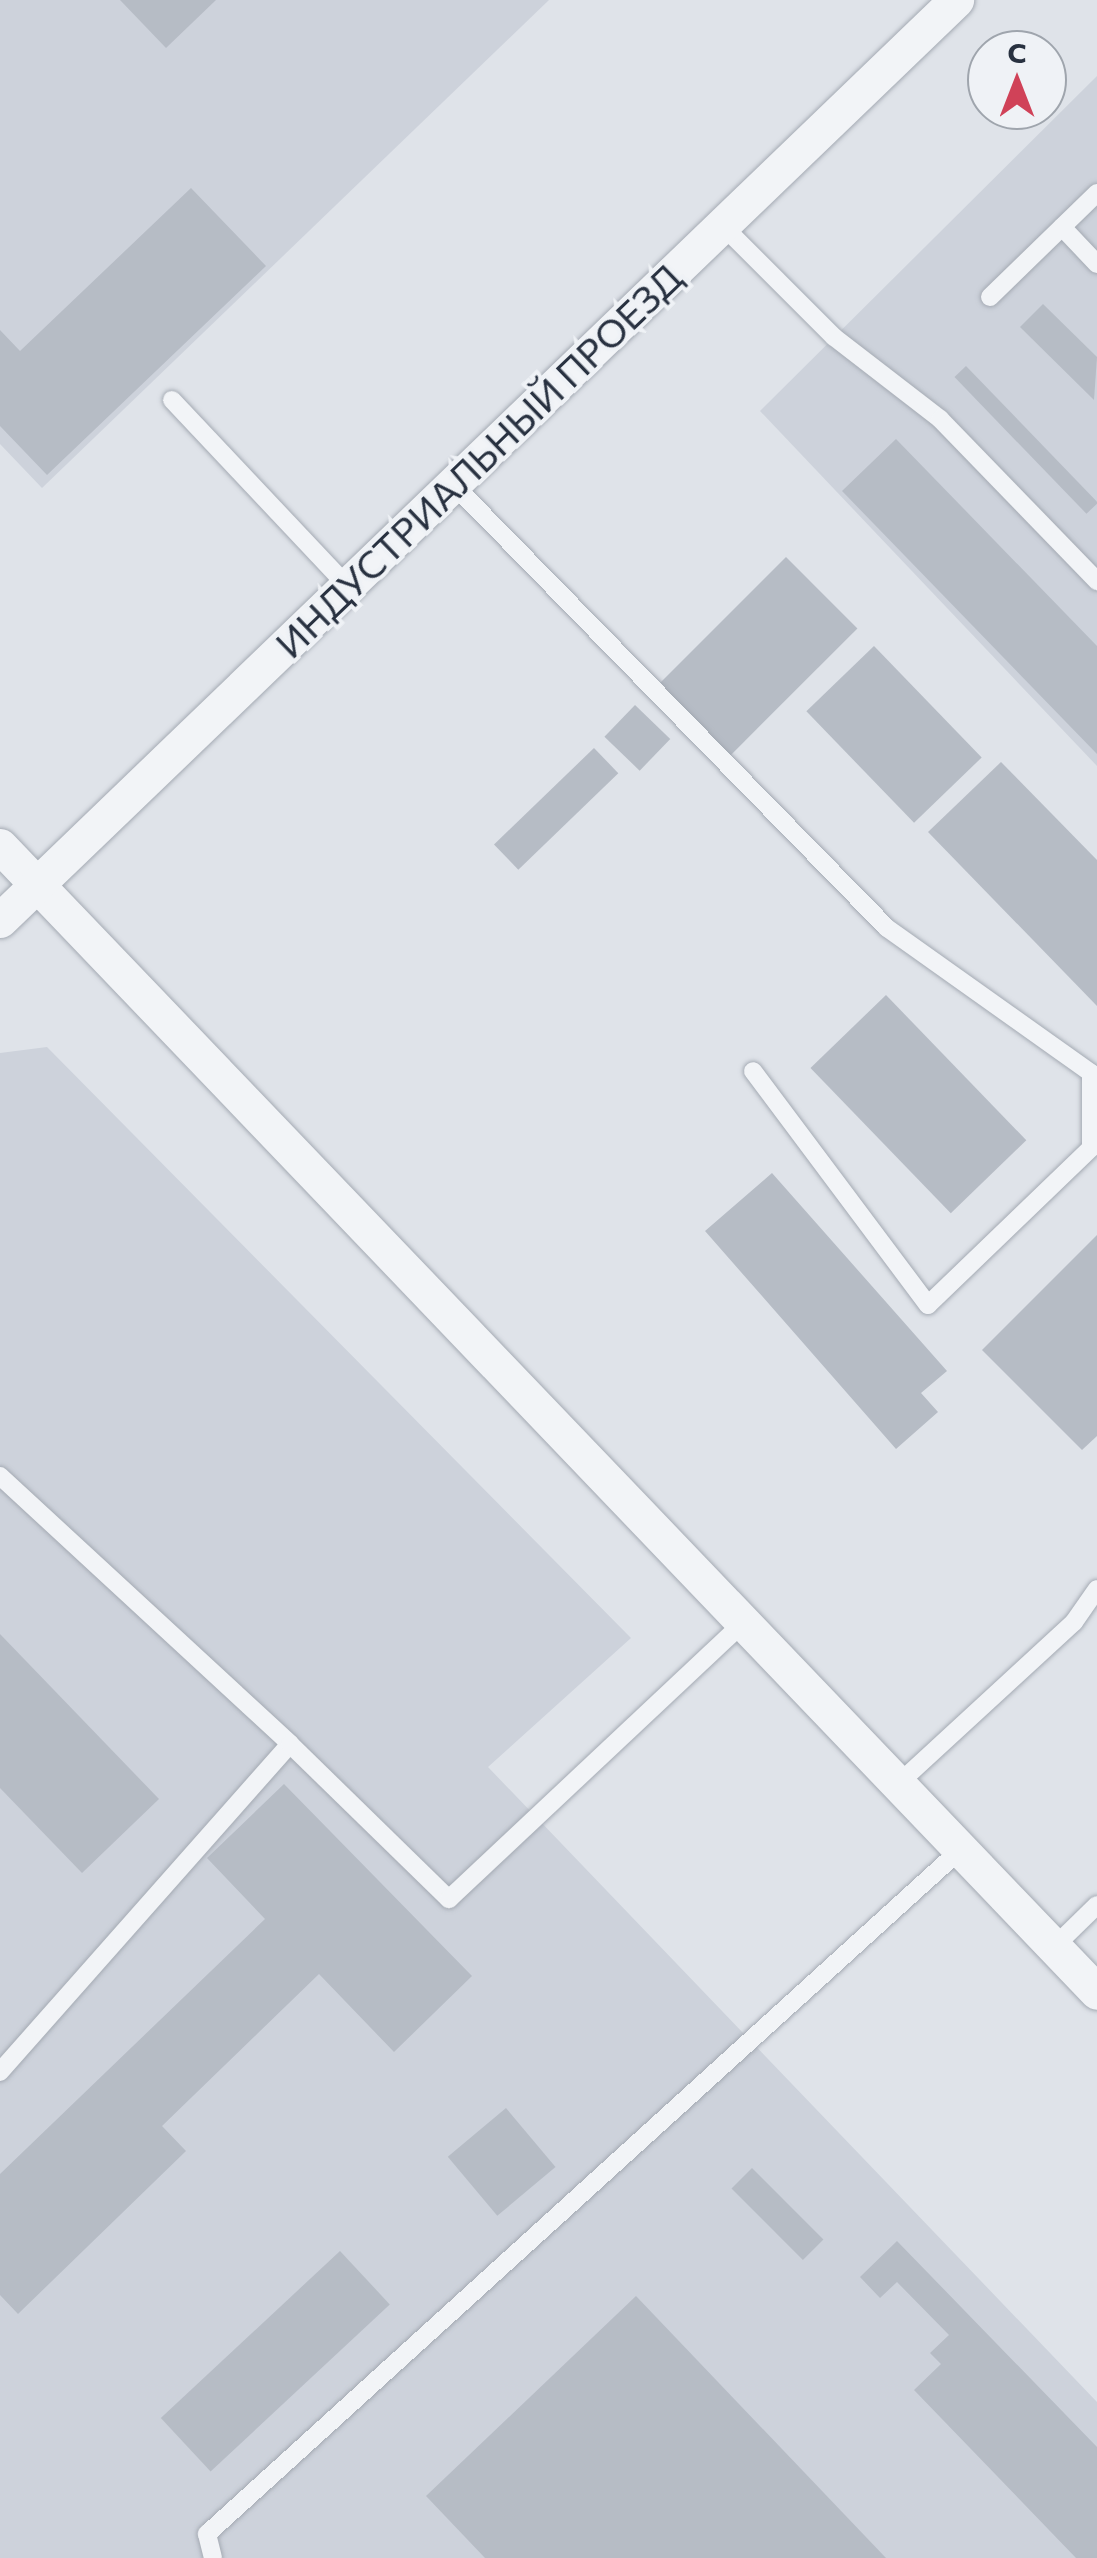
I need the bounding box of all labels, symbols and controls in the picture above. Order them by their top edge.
north arrow [967,30,1067,130]
text: С [1007,35,1027,69]
street label: ИНДУСТРИАЛЬНЫЙ ПРОЕЗД [265,254,691,666]

